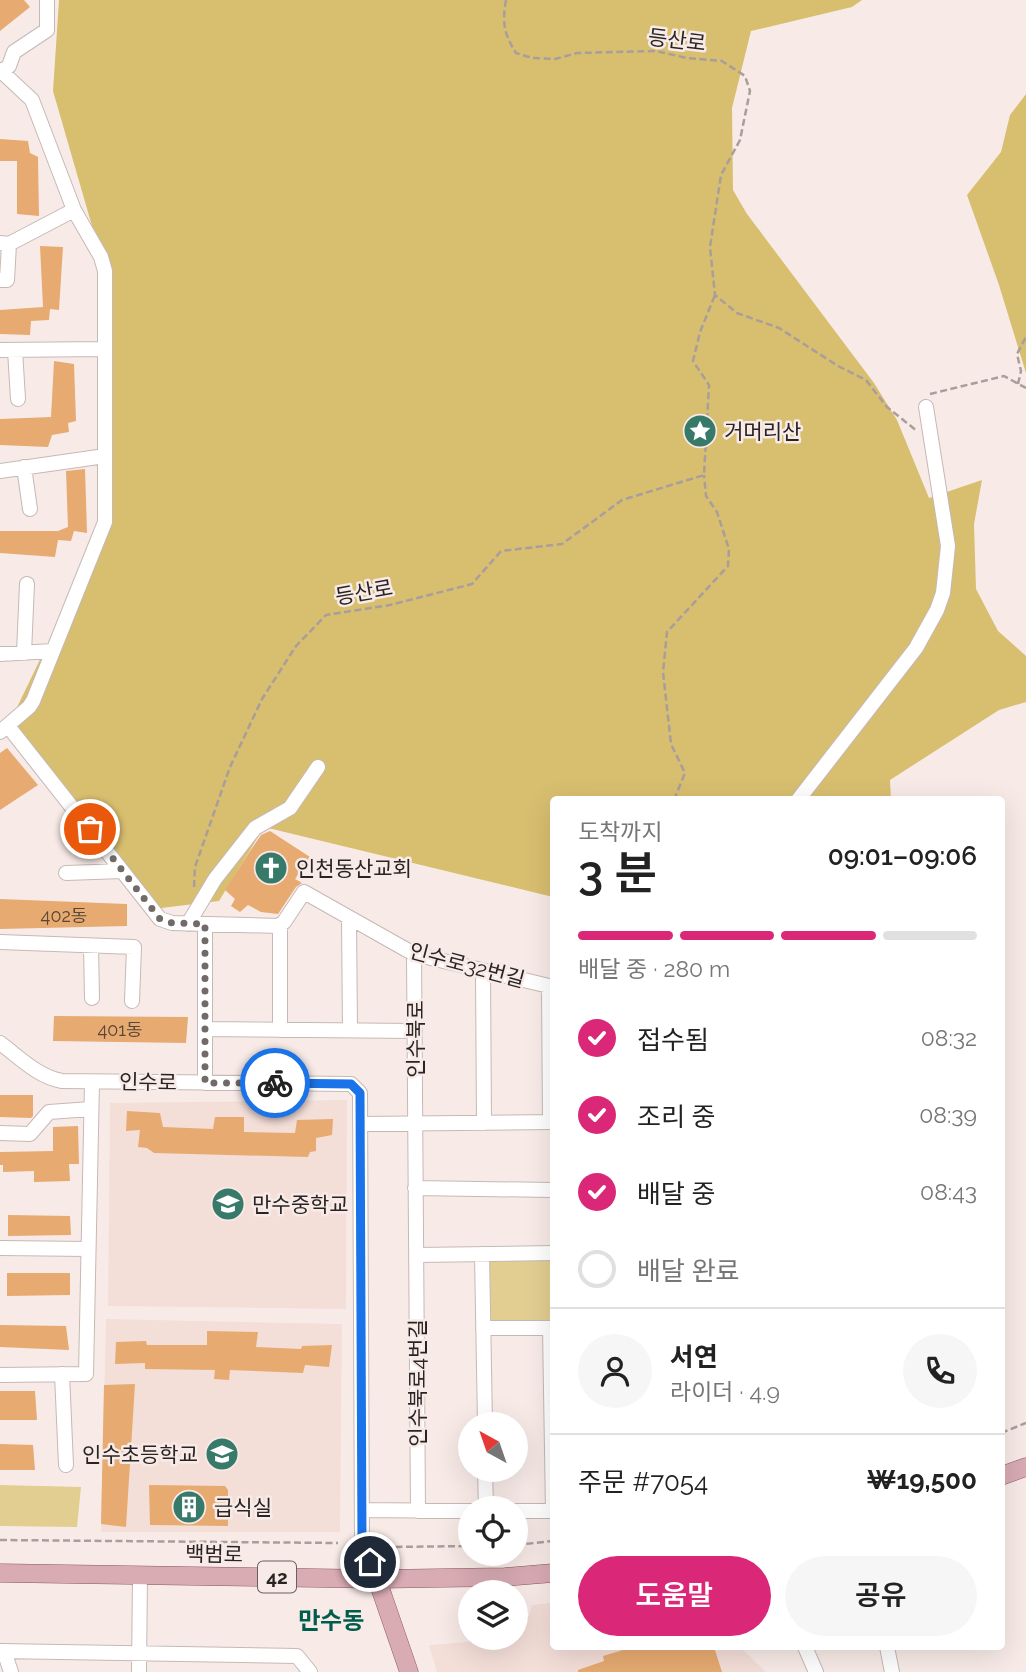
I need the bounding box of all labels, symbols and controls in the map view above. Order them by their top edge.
street label: 등산로 [647,24,707,56]
place icon: 거머리산 [681,412,719,450]
place label: 거머리산 [724,419,801,444]
street label: 등산로 [333,575,395,609]
pin [60,799,120,859]
icon: bag [71,810,109,848]
text: 도착까지 [578,818,663,845]
text: 09:01–09:06 [828,841,977,871]
text: 3 분 [578,846,657,900]
church icon: 인천동산교회 [252,849,290,887]
place label: 인천동산교회 [296,856,412,881]
house number: 402동 [41,905,87,926]
street label: 인수로32번길 [406,938,528,992]
text: 배달 중 · 280 m [578,955,730,982]
street label: 인수북로 [403,1000,428,1078]
house number: 401동 [97,1019,143,1040]
icon: check [578,1019,616,1057]
text: 08:32 [921,1024,977,1051]
text: 접수됨 [637,1025,709,1055]
courier [240,1048,310,1118]
icon: bike [256,1064,294,1102]
street label: 인수로 [119,1069,177,1095]
icon: check [578,1096,616,1134]
text: 08:39 [919,1101,977,1128]
text: 조리 중 [637,1102,715,1132]
icon: check [578,1173,616,1211]
text: 08:43 [920,1178,977,1205]
text: 배달 중 [637,1179,715,1209]
school or university icon: 만수중학교 [209,1185,247,1223]
place label: 만수중학교 [252,1192,349,1217]
text: 배달 완료 [637,1256,739,1286]
street label: 인수북로4번길 [405,1319,430,1447]
button: person [578,1334,652,1408]
button: phone [903,1334,977,1408]
text: 서연 [670,1342,718,1372]
text: 라이더 · 4.9 [670,1378,780,1405]
north arrow [458,1412,528,1482]
map controls [458,1412,528,1650]
school or university icon: 인수초등학교 [203,1435,241,1473]
place label: 인수초등학교 [82,1442,198,1467]
text: ₩19,500 [867,1465,977,1495]
text: 주문 #7054 [578,1467,708,1497]
building icon: 급식실 [170,1488,208,1526]
place label: 급식실 [214,1495,272,1520]
button: locate [458,1496,528,1566]
pin [340,1532,400,1592]
street label: 백범로 [185,1541,243,1567]
icon: home [351,1543,389,1581]
button: 도움말 [578,1556,771,1636]
button: 공유 [785,1556,977,1636]
road number: 42 [258,1562,296,1592]
button: layers [458,1580,528,1650]
district label: 만수동 [298,1606,364,1635]

